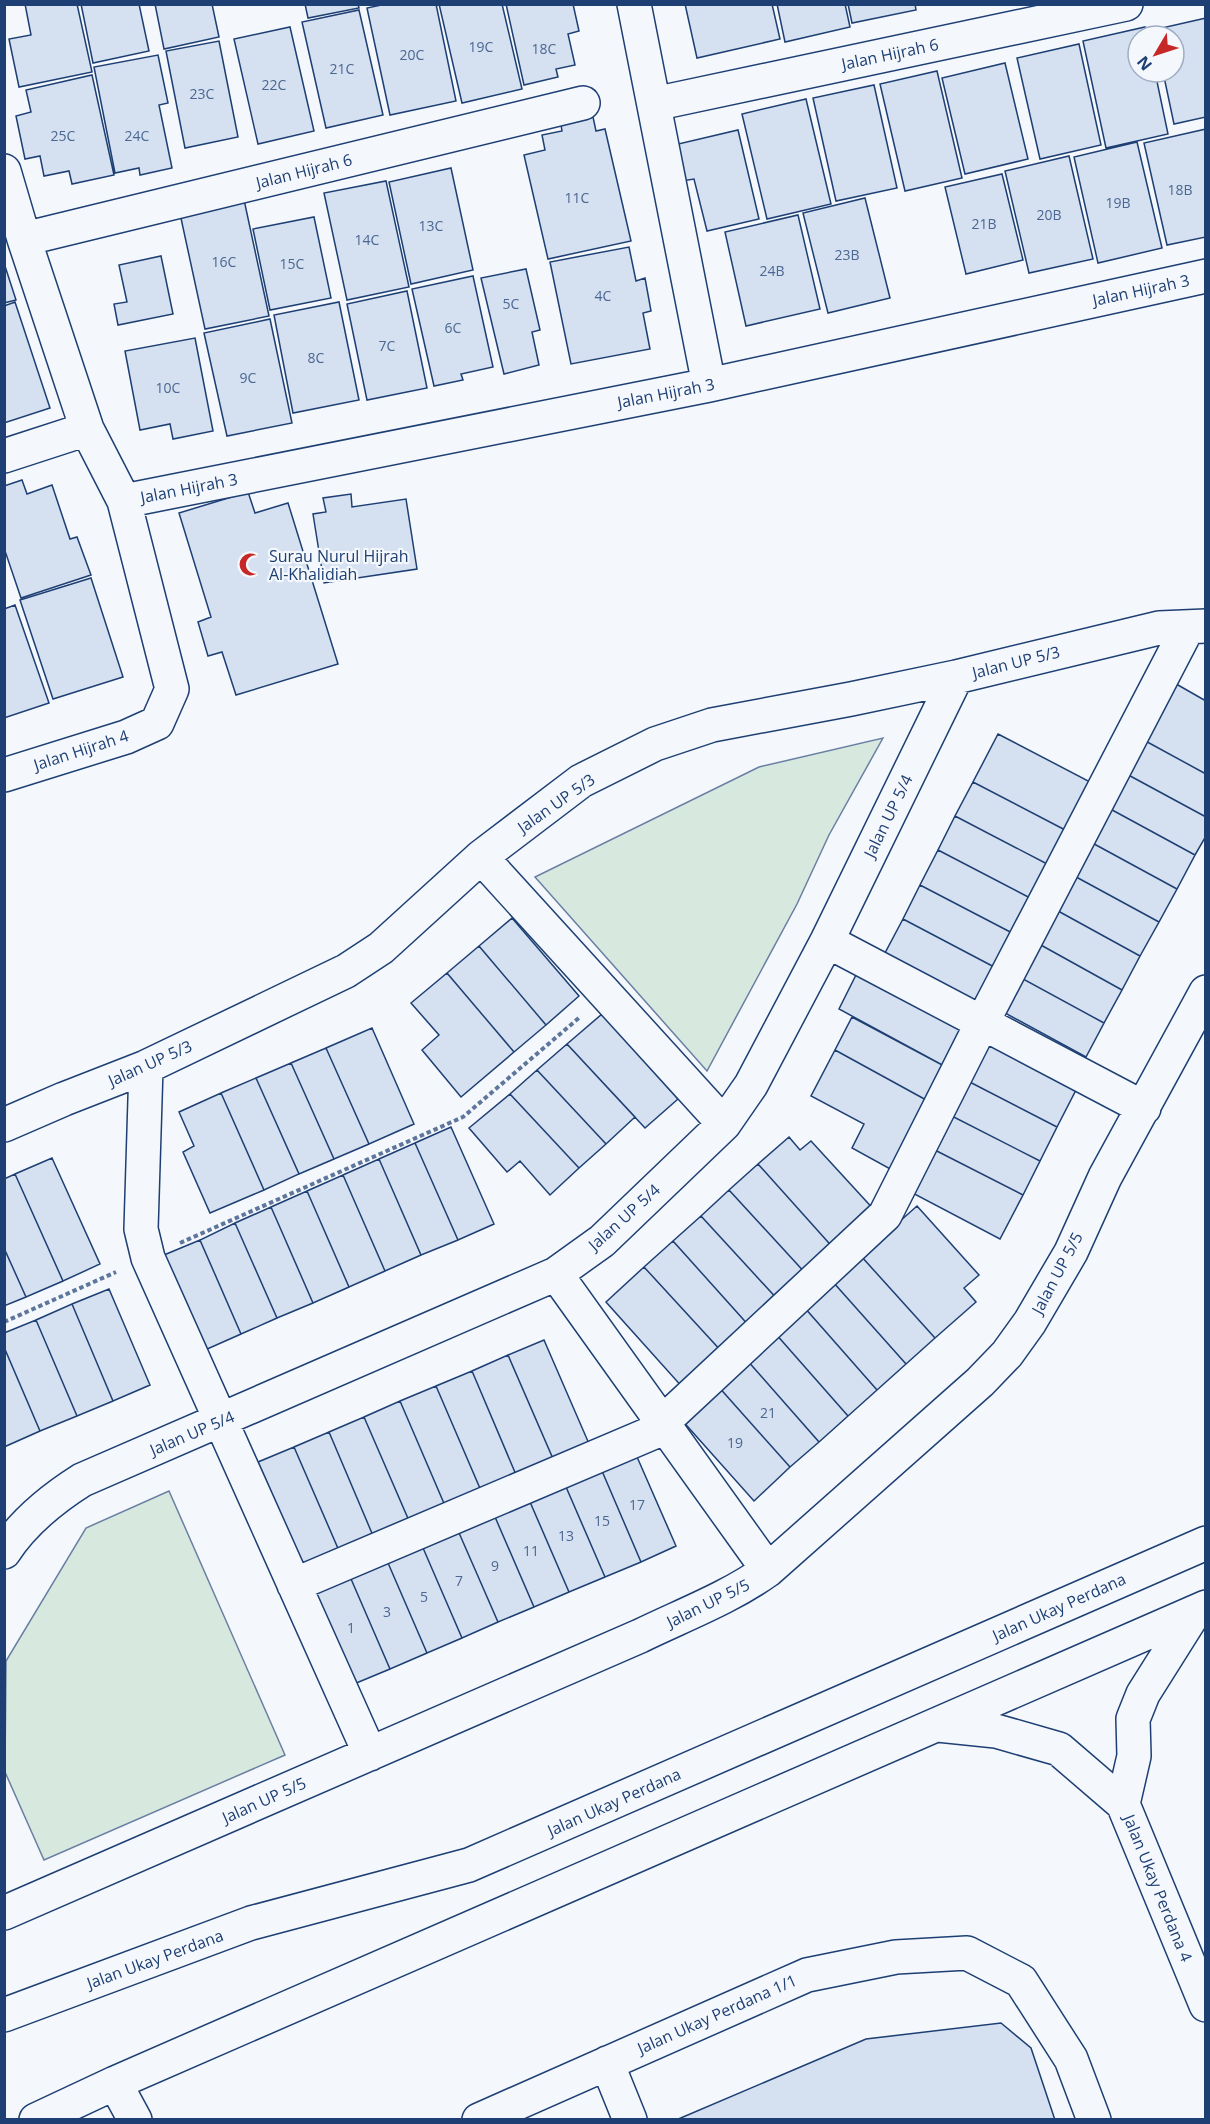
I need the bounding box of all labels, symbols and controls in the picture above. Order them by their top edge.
north arrow [1126,24,1186,84]
street label: Jalan Hijrah 6 [838,33,940,75]
house number: 19C [469,37,494,56]
house number: 18C [532,39,557,58]
house number: 20C [400,45,425,64]
text: N [1132,51,1157,75]
house number: 21C [330,59,355,78]
house number: 22C [262,75,287,94]
house number: 23C [190,84,215,103]
house number: 25C [51,126,76,145]
house number: 24C [125,126,150,145]
street label: Jalan Hijrah 6 [252,148,354,194]
house number: 18B [1167,180,1193,199]
house number: 11C [565,188,590,207]
house number: 19B [1105,193,1131,212]
house number: 20B [1036,205,1062,224]
house number: 21B [971,214,997,233]
house number: 13C [419,216,444,235]
house number: 14C [355,230,380,249]
house number: 23B [834,245,860,264]
house number: 16C [212,252,237,271]
house number: 15C [280,254,305,273]
house number: 24B [759,261,785,280]
street label: Jalan Hijrah 3 [1089,269,1191,311]
house number: 4C [595,286,612,305]
house number: 5C [503,294,520,313]
house number: 6C [445,318,462,337]
house number: 7C [379,336,396,355]
house number: 8C [308,348,325,367]
house number: 9C [240,368,257,387]
street label: Jalan Hijrah 3 [614,373,716,414]
house number: 10C [156,378,181,397]
street label: Jalan Hijrah 3 [137,468,239,509]
place label: Surau Nurul Hijrah Al-Khalidiah [269,545,409,585]
mosque icon: Surau Nurul Hijrah Al-Khalidiah [238,552,264,578]
street label: Jalan UP 5/3 [968,640,1062,684]
street label: Jalan Hijrah 4 [29,724,131,776]
street label: Jalan UP 5/3 [511,768,599,839]
street label: Jalan UP 5/4 [858,771,918,863]
street label: Jalan UP 5/3 [103,1035,195,1092]
street label: Jalan UP 5/4 [582,1179,665,1257]
street label: Jalan UP 5/5 [1025,1228,1088,1320]
house number: 21 [760,1403,776,1422]
street label: Jalan UP 5/4 [145,1405,238,1461]
house number: 19 [727,1433,743,1452]
house number: 17 [629,1495,645,1514]
house number: 15 [594,1511,610,1530]
house number: 13 [558,1526,574,1545]
house number: 11 [523,1541,539,1560]
house number: 9 [491,1556,499,1575]
street label: Jalan Ukay Perdana [987,1568,1129,1647]
house number: 7 [455,1571,463,1590]
street label: Jalan UP 5/5 [661,1573,753,1633]
house number: 5 [420,1587,428,1606]
house number: 3 [383,1602,391,1621]
house number: 1 [347,1618,355,1637]
street label: Jalan Ukay Perdana [542,1763,684,1842]
street label: Jalan UP 5/5 [217,1772,309,1829]
street label: Jalan Ukay Perdana 4 [1118,1809,1198,1965]
street label: Jalan Ukay Perdana [82,1924,226,1995]
street label: Jalan Ukay Perdana 1/1 [632,1969,800,2060]

